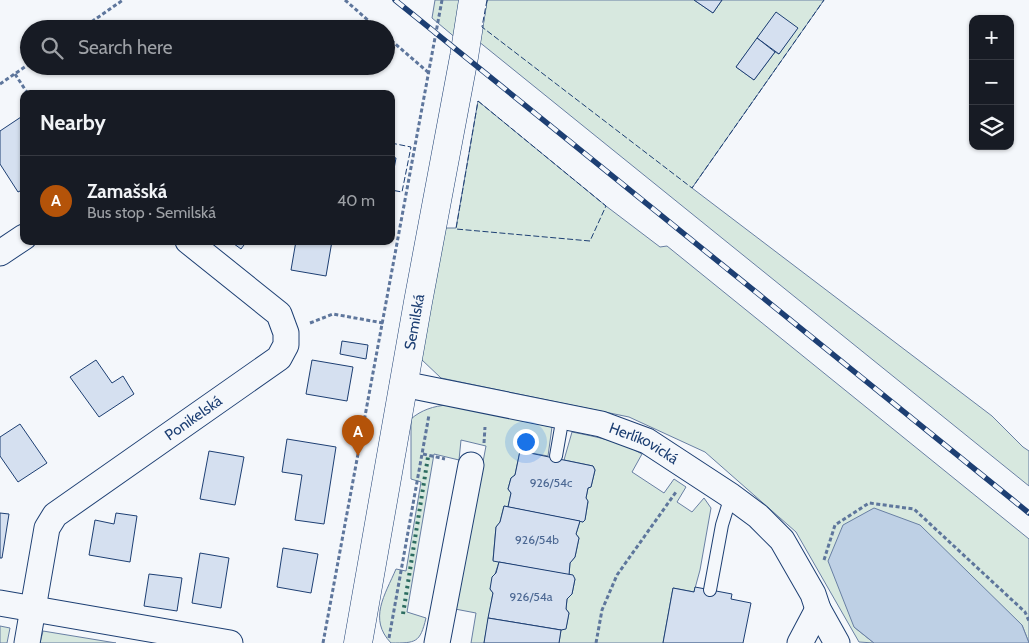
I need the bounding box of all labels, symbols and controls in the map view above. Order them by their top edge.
map controls [969,15,1014,150]
button: + [969,15,1014,60]
search box [20,20,395,75]
icon: search [38,34,66,62]
text: Search here [78,36,172,59]
button: − [969,60,1014,105]
button: layers [969,105,1014,150]
text: Nearby [40,110,106,135]
text: Zamašská [87,180,167,203]
text: A [51,191,61,210]
text: 40 m [337,191,375,210]
text: Bus stop · Semilská [87,203,216,222]
street label: Semilská [401,292,428,351]
street label: Ponikelská [161,391,226,444]
pin: A [342,415,374,456]
street label: Herlíkovická [607,419,682,468]
your location [513,429,539,455]
house number: 926/54c [530,475,573,490]
house number: 926/54b [515,532,559,547]
house number: 926/54a [510,589,553,604]

